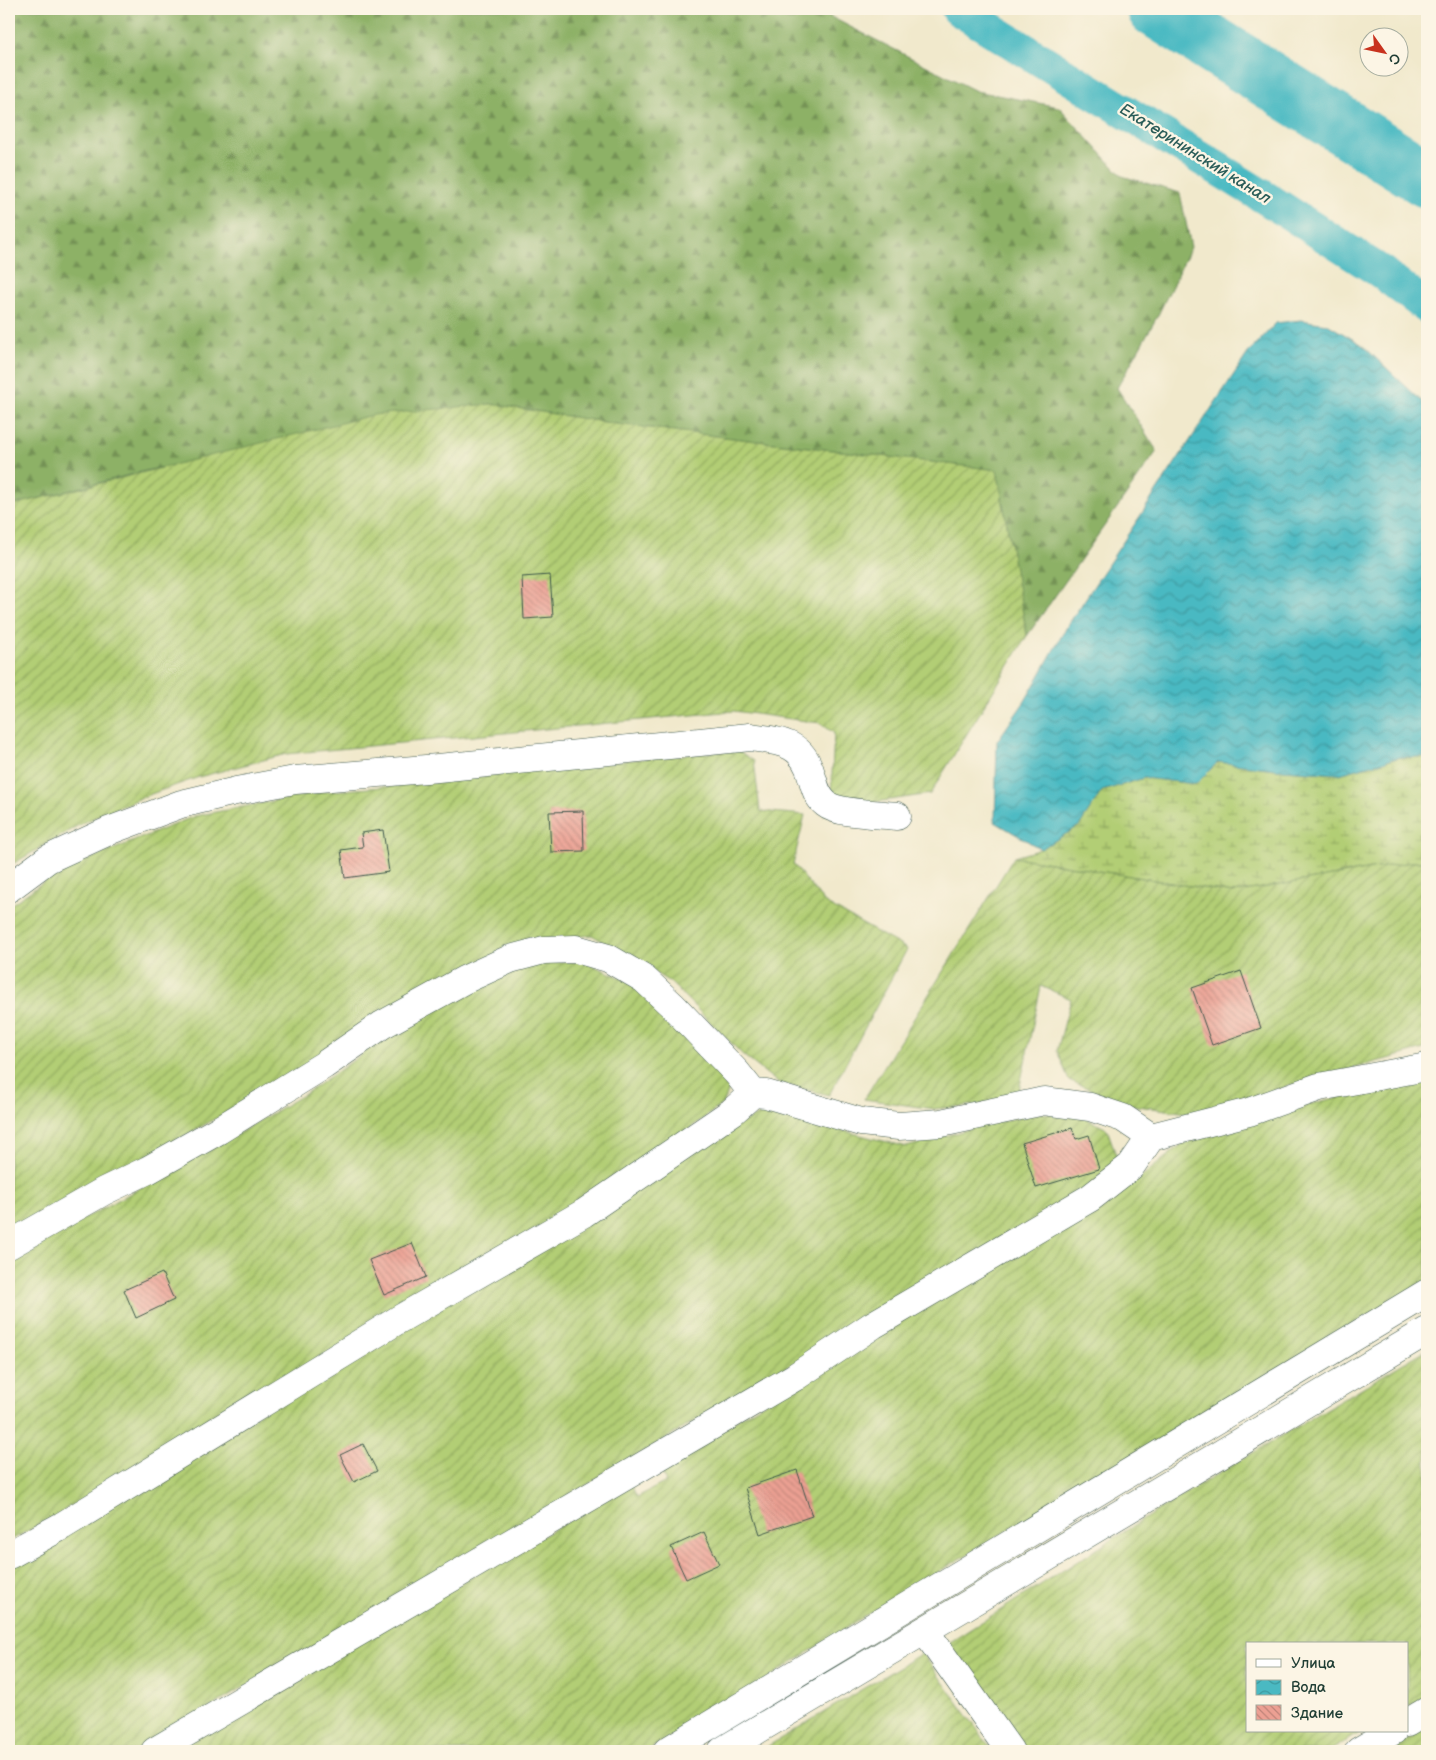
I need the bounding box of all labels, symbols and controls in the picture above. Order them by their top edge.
north arrow [1358,28,1408,78]
text: С [1385,50,1404,68]
water label: Екатерининский канал [1116,100,1274,208]
legend [1246,1642,1408,1732]
text: Улица [1291,1654,1336,1673]
text: Вода [1291,1678,1326,1697]
text: Здание [1291,1704,1343,1723]

